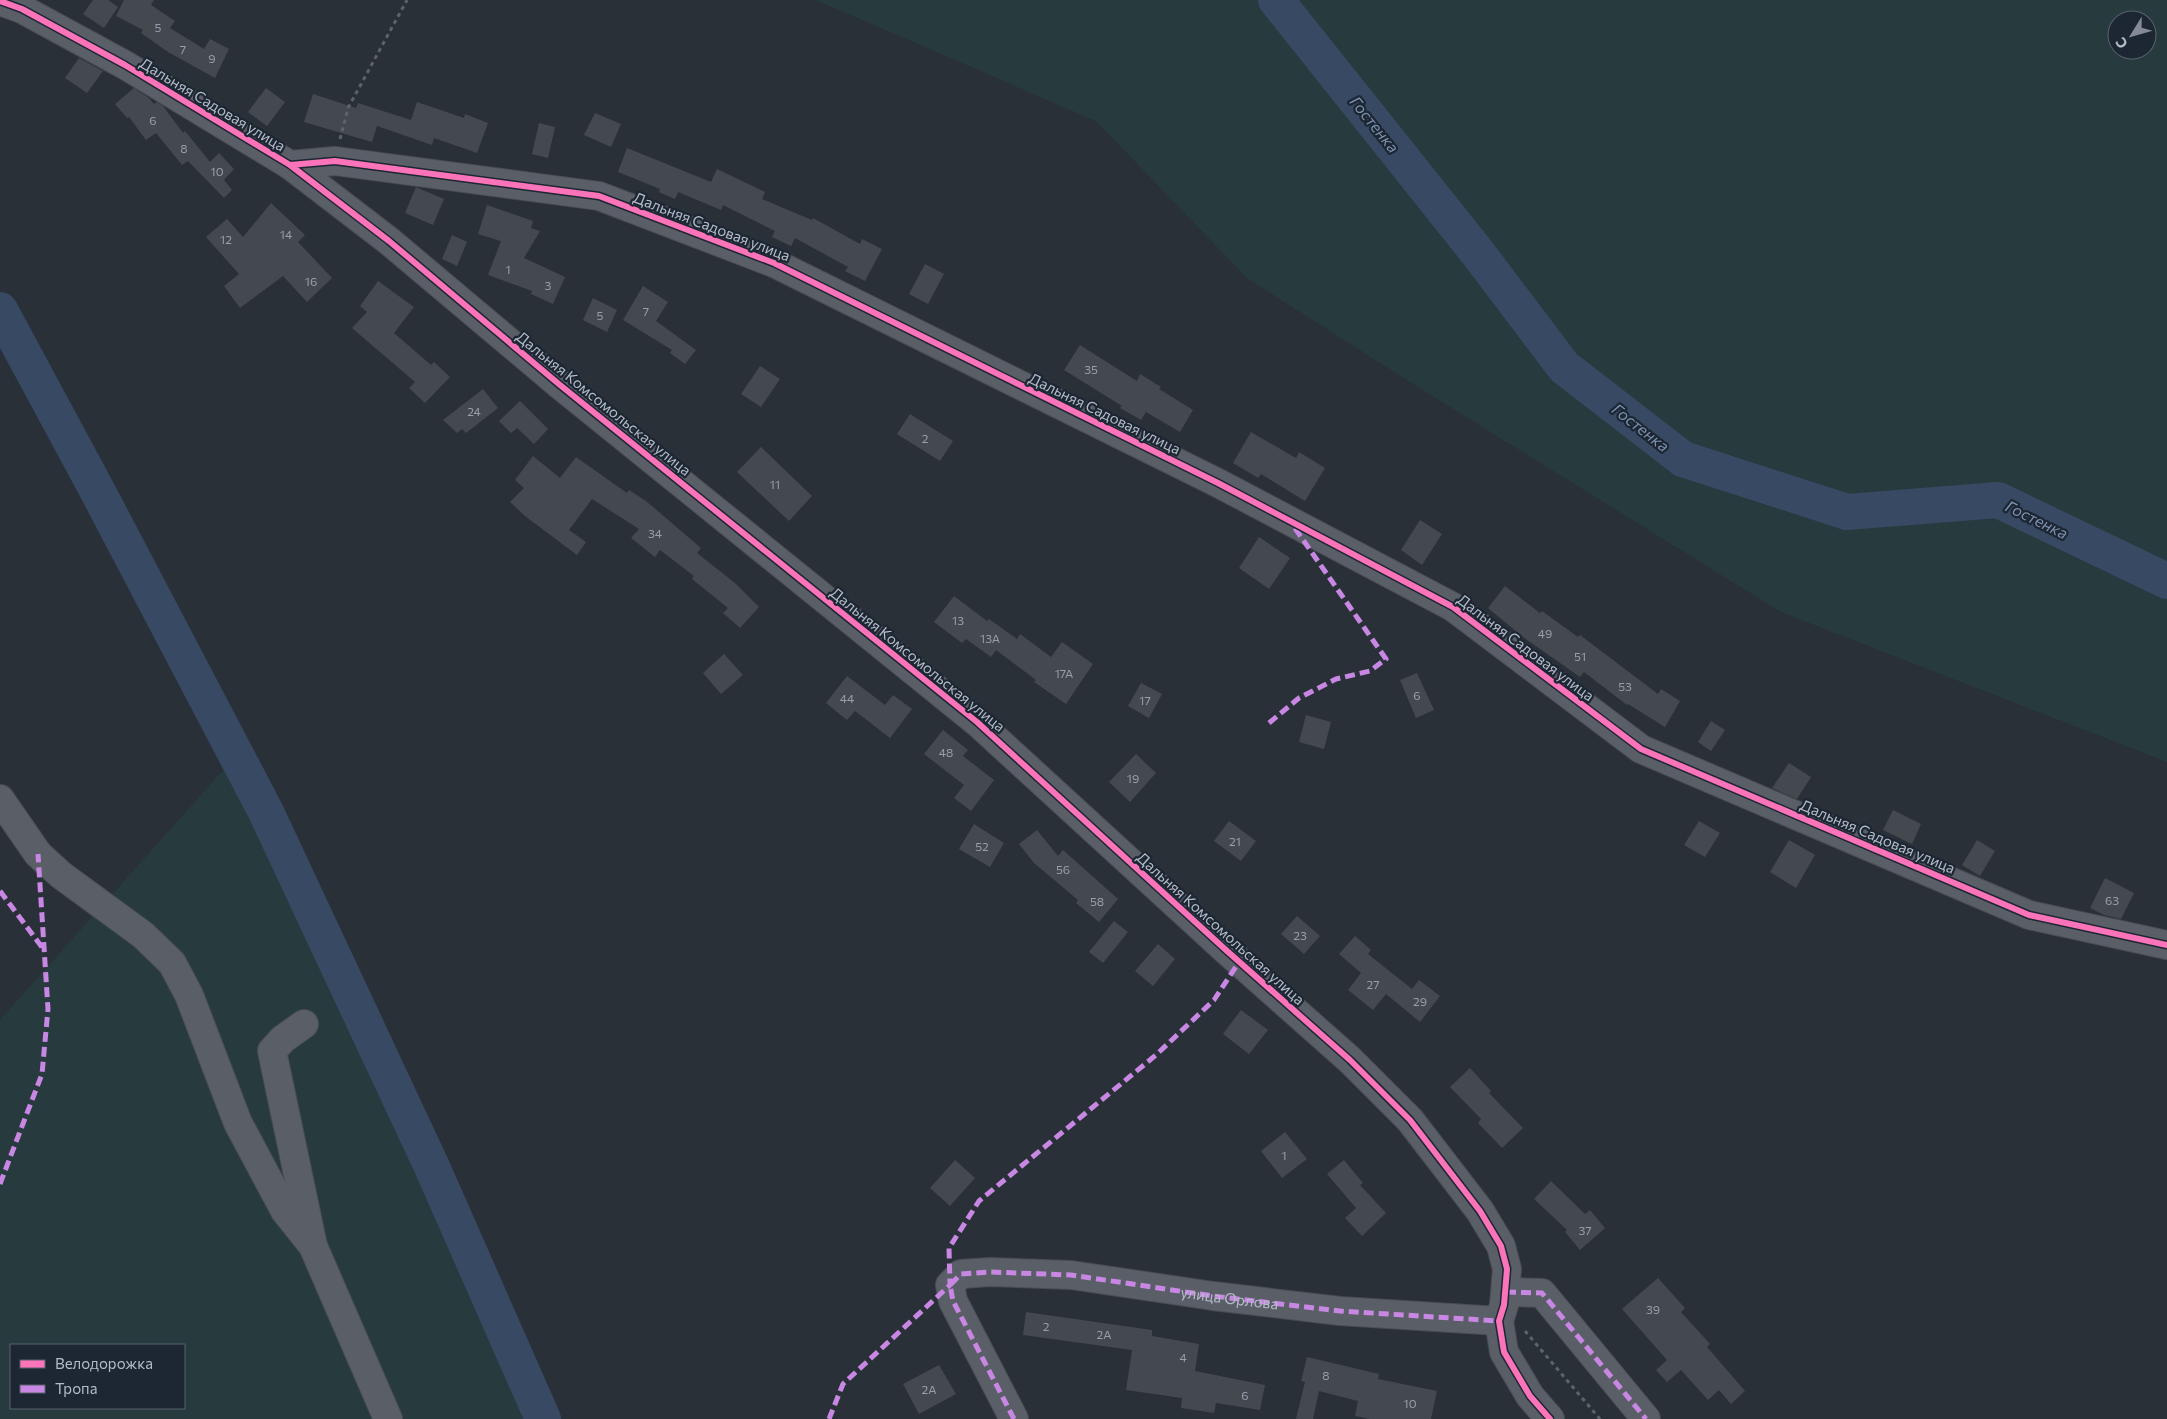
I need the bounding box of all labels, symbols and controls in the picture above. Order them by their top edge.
north arrow [2107,10,2157,60]
house number: 5 [155,20,162,34]
text: С [2112,34,2131,52]
house number: 7 [180,42,186,56]
house number: 9 [208,51,216,65]
street label: Дальняя Садовая улица [137,53,289,155]
water label: Гостенка [1347,92,1403,156]
house number: 6 [149,113,157,127]
house number: 8 [180,141,188,155]
house number: 10 [211,164,224,178]
street label: Дальняя Садовая улица [631,188,793,264]
house number: 14 [280,227,292,241]
house number: 12 [220,232,232,246]
house number: 1 [505,262,511,276]
house number: 16 [305,274,317,288]
house number: 3 [545,278,552,292]
house number: 7 [643,304,649,318]
house number: 5 [597,308,604,322]
street label: Дальняя Комсомольская улица [513,327,695,479]
house number: 35 [1084,362,1098,376]
street label: Дальняя Садовая улица [1026,368,1184,458]
water label: Гостенка [1609,399,1673,455]
house number: 24 [467,404,481,418]
house number: 2 [922,431,929,445]
house number: 11 [770,477,780,491]
water label: Гостенка [2003,496,2071,542]
house number: 34 [648,526,662,540]
street label: Дальняя Комсомольская улица [827,583,1009,735]
street label: Дальняя Садовая улица [1454,590,1598,704]
house number: 13 [952,613,964,627]
house number: 49 [1538,626,1552,640]
house number: 13А [980,631,1000,645]
house number: 51 [1574,649,1586,663]
house number: 17А [1055,666,1073,680]
house number: 53 [1618,679,1632,693]
house number: 6 [1413,688,1421,702]
house number: 44 [840,691,854,705]
house number: 17 [1139,693,1151,707]
house number: 48 [939,745,953,759]
house number: 19 [1127,771,1139,785]
street label: Дальняя Садовая улица [1798,795,1958,877]
house number: 21 [1229,834,1241,848]
house number: 52 [975,839,989,853]
street label: Дальняя Комсомольская улица [1133,848,1309,1008]
house number: 56 [1056,862,1070,876]
house number: 63 [2105,893,2119,907]
house number: 58 [1090,894,1104,908]
house number: 23 [1293,928,1307,942]
house number: 27 [1367,977,1379,991]
house number: 29 [1413,994,1427,1008]
house number: 1 [1281,1148,1287,1162]
house number: 37 [1578,1223,1592,1237]
street label: улица Орлова [1180,1282,1279,1313]
house number: 39 [1646,1302,1660,1316]
house number: 2 [1043,1319,1050,1333]
house number: 2А [1097,1327,1111,1341]
legend [10,1344,185,1409]
house number: 4 [1179,1350,1187,1364]
text: Велодорожка [55,1354,153,1372]
house number: 8 [1322,1368,1330,1382]
text: Тропа [55,1379,97,1397]
house number: 2А [922,1382,936,1396]
house number: 6 [1241,1388,1249,1402]
house number: 10 [1404,1396,1417,1410]

